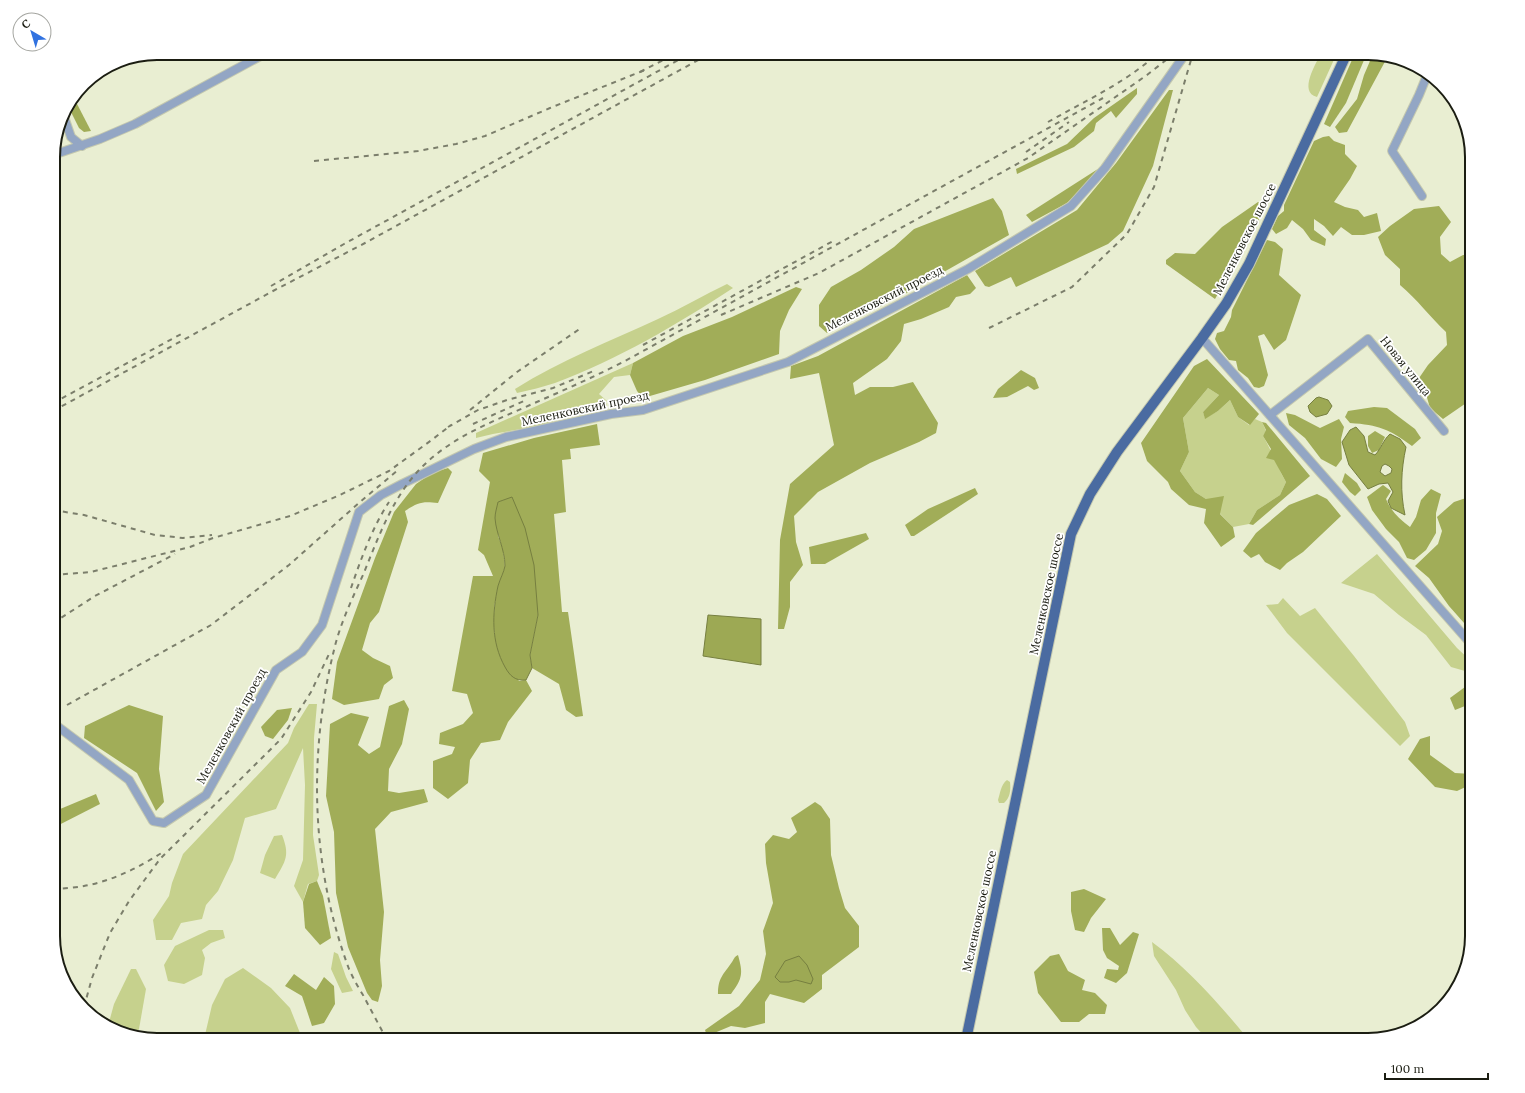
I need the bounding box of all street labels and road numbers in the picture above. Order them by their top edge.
street label: Меленковское шоссе [1209,180,1279,298]
street label: Меленковский проезд [823,262,945,334]
street label: Новая улица [1377,333,1435,399]
street label: Меленковский проезд [520,387,650,429]
street label: Меленковское шоссе [1026,531,1066,656]
street label: Меленковский проезд [193,666,269,786]
street label: Меленковское шоссе [959,848,999,973]

